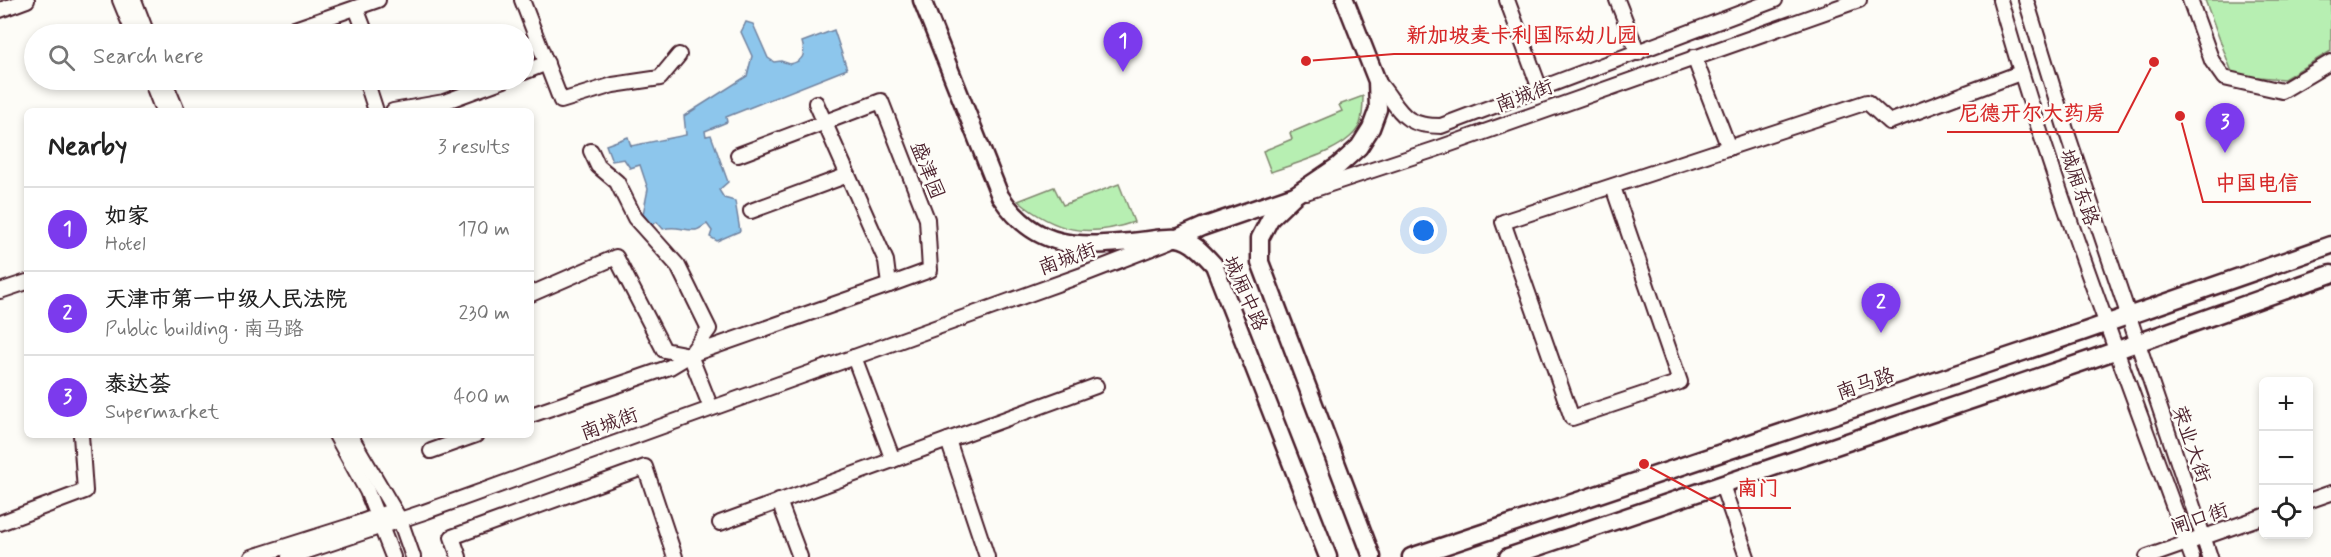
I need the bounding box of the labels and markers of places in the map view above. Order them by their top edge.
callout: 新加坡麦卡利国际幼儿园 [1394,15,1649,54]
pin: 1 [1104,22,1142,72]
callout: 尼德开尔大药房 [1947,93,2118,132]
pin: 3 [2206,104,2244,153]
callout: 中国电信 [2203,163,2311,202]
pin: 2 [1862,284,1900,333]
callout: 南门 [1725,469,1791,508]

